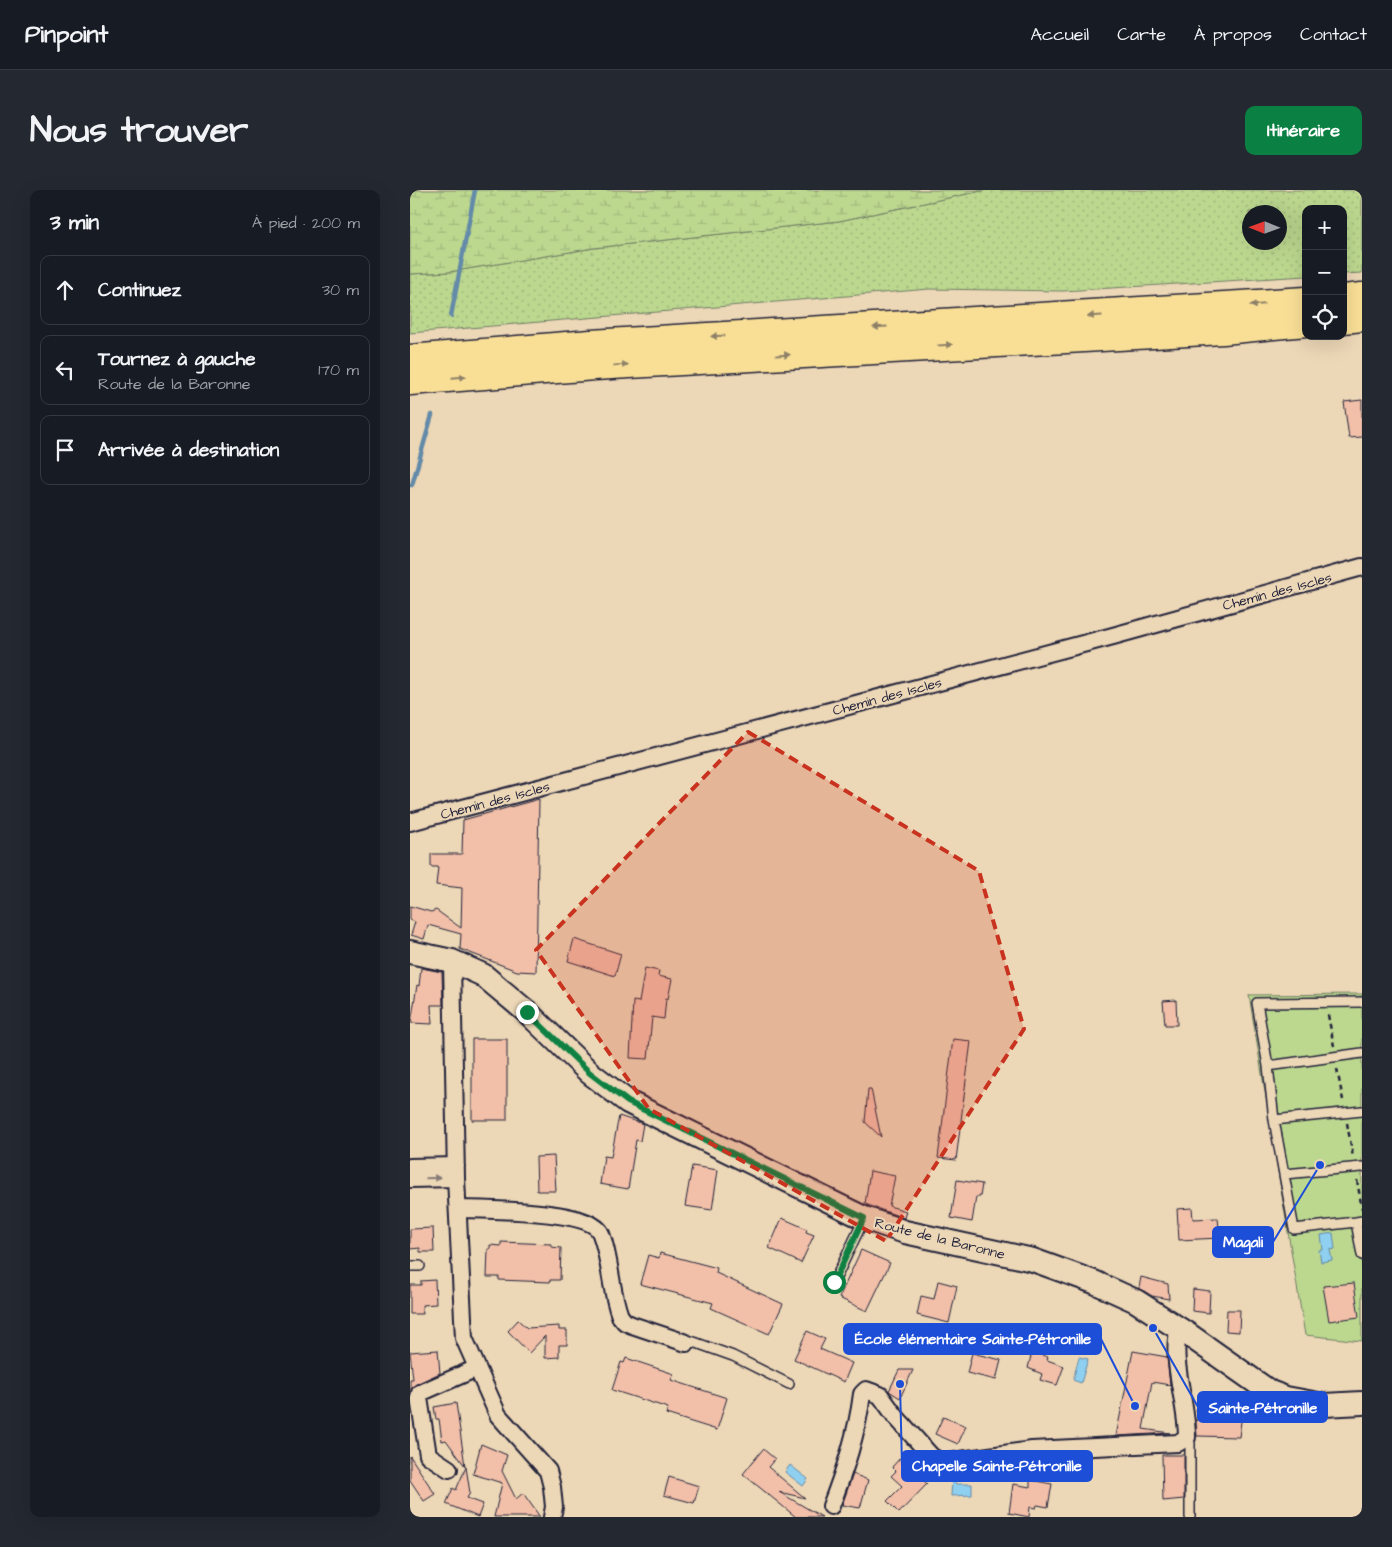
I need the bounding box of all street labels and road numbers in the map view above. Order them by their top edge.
street label: Chemin des Iscles [1220,568,1334,616]
street label: Chemin des Iscles [830,673,944,721]
street label: Chemin des Iscles [438,777,552,825]
street label: Route de la Baronne [873,1213,1007,1265]

